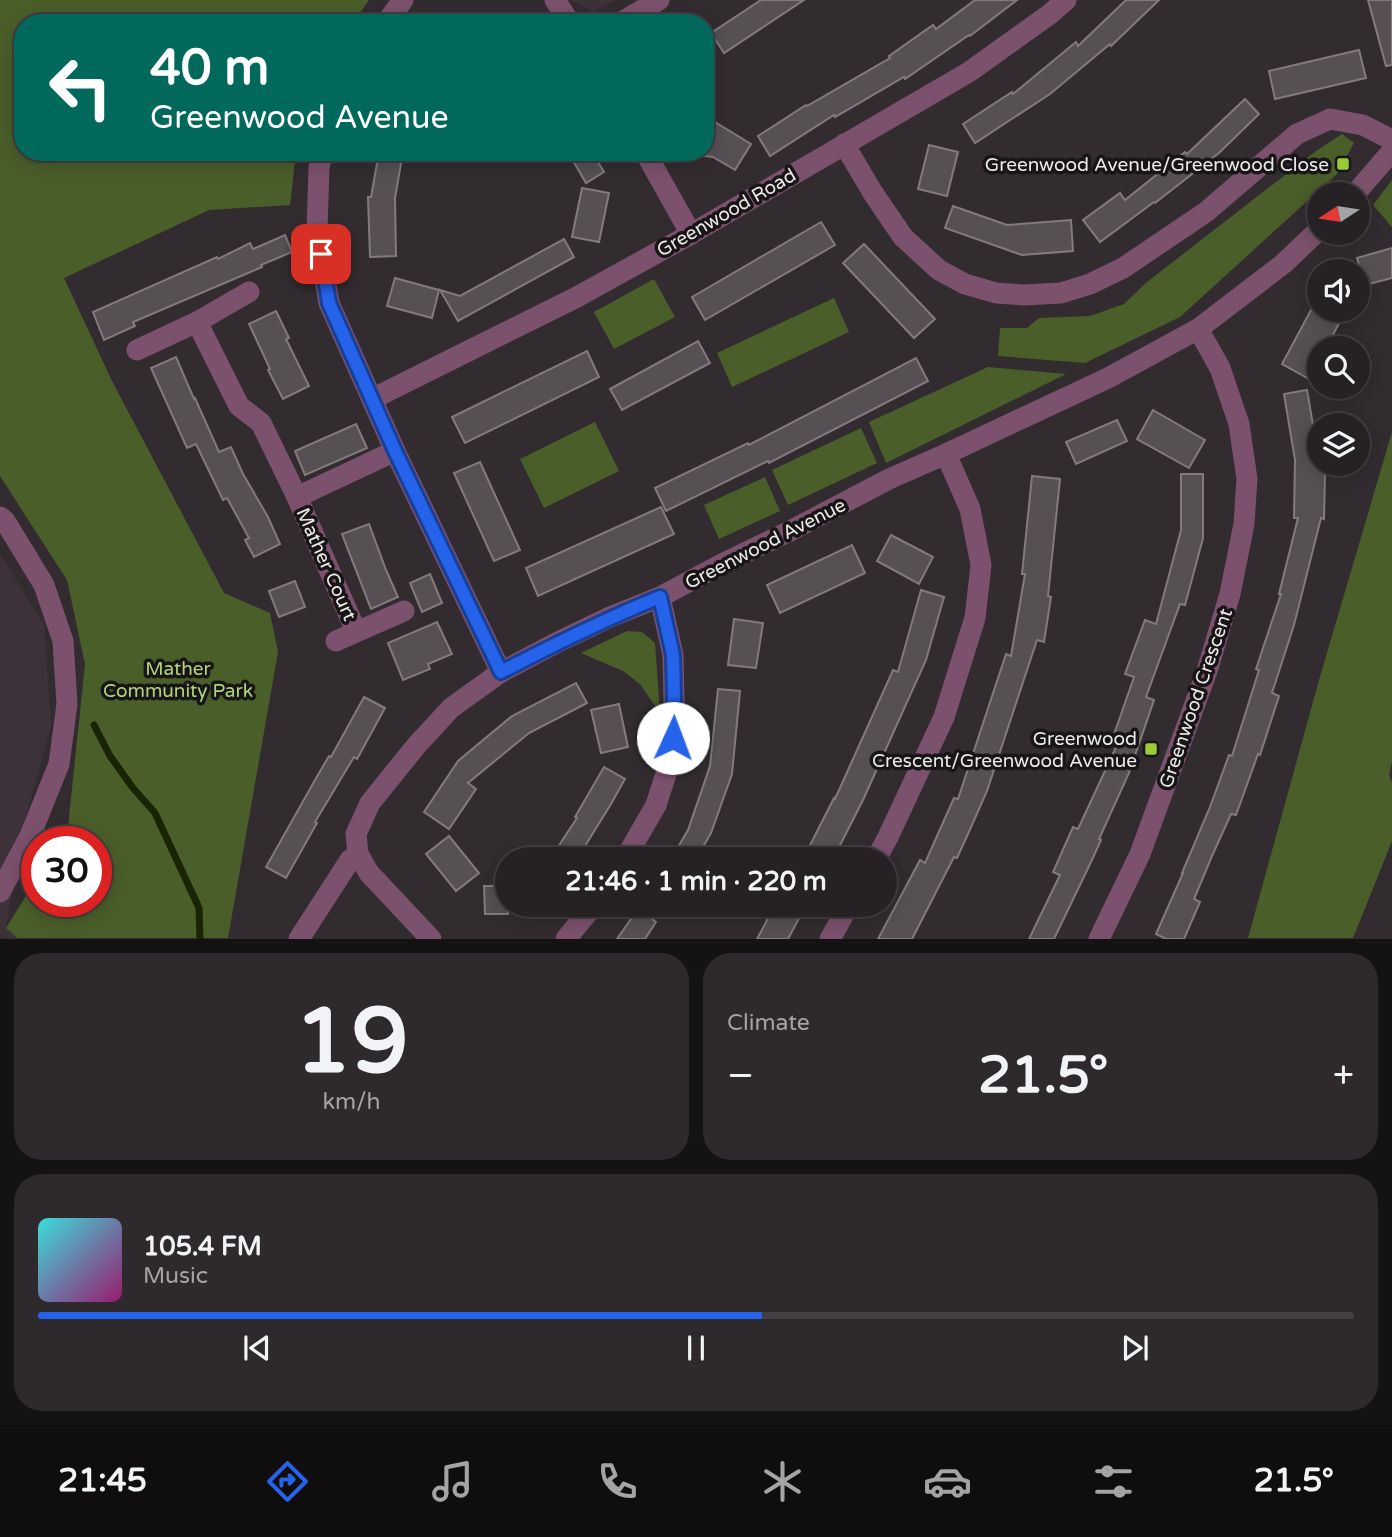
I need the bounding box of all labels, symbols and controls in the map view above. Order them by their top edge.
text: 40 m [150,39,269,98]
icon: left [35,42,126,133]
text: Greenwood Avenue [150,99,449,137]
place label: Greenwood Avenue/Greenwood Close [985,154,1329,176]
marker: Greenwood Avenue/Greenwood Close [1335,156,1351,172]
street label: Greenwood Road [653,164,800,262]
north arrow [1307,182,1370,245]
map controls [1307,182,1370,476]
pin [291,224,351,284]
icon: arrive [302,235,340,273]
button: sound [1307,259,1370,322]
button: search [1307,336,1370,399]
button: layers [1307,413,1370,476]
street label: Greenwood Avenue [682,494,849,594]
street label: Mather Court [291,505,361,624]
street label: Greenwood Crescent [1155,606,1237,791]
park label: Mather Community Park [103,658,253,702]
position arrow [636,701,710,775]
place label: Greenwood Crescent/Greenwood Avenue [872,728,1137,772]
marker: Greenwood Crescent/Greenwood Avenue [1143,741,1159,757]
speed limit sign: 30 [21,826,112,917]
text: 21:46 · 1 min · 220 m [565,866,827,897]
text: 19 [294,987,409,1097]
text: Climate [727,1009,810,1037]
text: 21.5° [978,1044,1108,1107]
text: − [727,1053,754,1099]
text: + [1333,1053,1354,1099]
text: km/h [323,1088,380,1116]
text: 105.4 FM [143,1231,262,1262]
text: Music [143,1262,208,1290]
icon: previous [238,1329,276,1367]
icon: pause [677,1329,715,1367]
icon: next [1116,1329,1154,1367]
icon: directions [263,1457,312,1506]
icon: music [428,1457,477,1506]
icon: phone [593,1457,642,1506]
icon: climate [758,1457,807,1506]
icon: car [923,1457,972,1506]
icon: filters [1089,1457,1138,1506]
text: 21:45 [58,1462,147,1500]
text: 21.5° [1254,1462,1334,1500]

